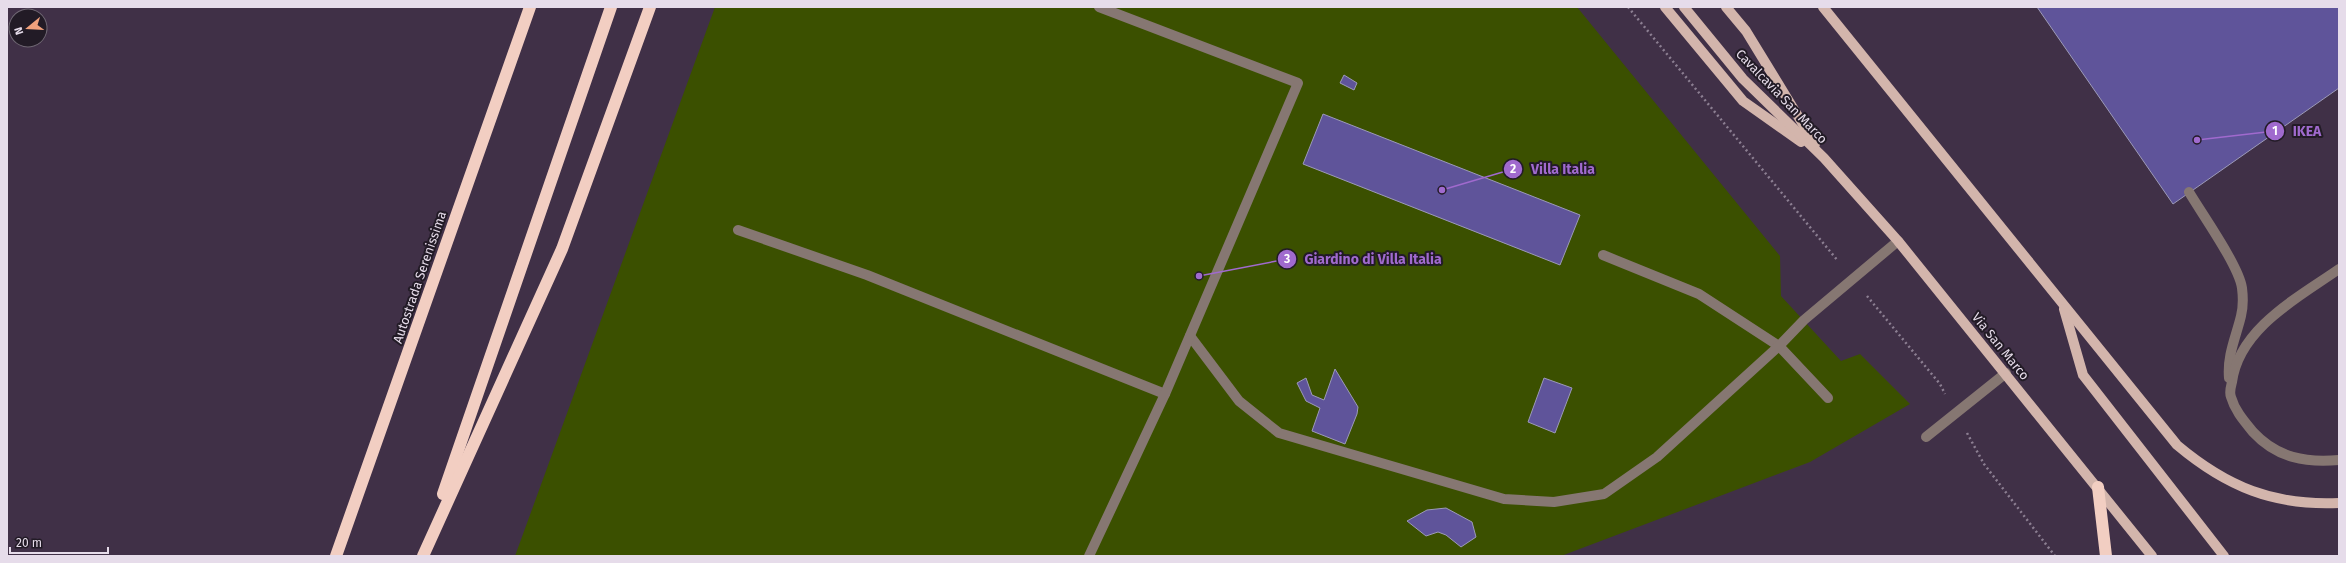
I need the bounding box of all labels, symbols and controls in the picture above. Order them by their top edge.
north arrow [8,8,48,48]
text: N [12,25,26,36]
street label: Cavalcavia San Marco [1733,46,1830,147]
callout: IKEA [2265,118,2329,144]
text: IKEA [2293,123,2322,140]
text: 1 [2272,124,2278,138]
callout: Villa Italia [1503,156,1603,182]
text: Villa Italia [1530,161,1595,178]
text: 2 [1510,162,1516,176]
street label: Autostrada Serenissima [390,209,449,345]
callout: Giardino di Villa Italia [1277,246,1450,272]
text: Giardino di Villa Italia [1304,251,1442,268]
text: 3 [1283,252,1290,266]
street label: Via San Marco [1969,310,2032,383]
scale bar [10,529,108,555]
text: 20 m [16,536,42,550]

